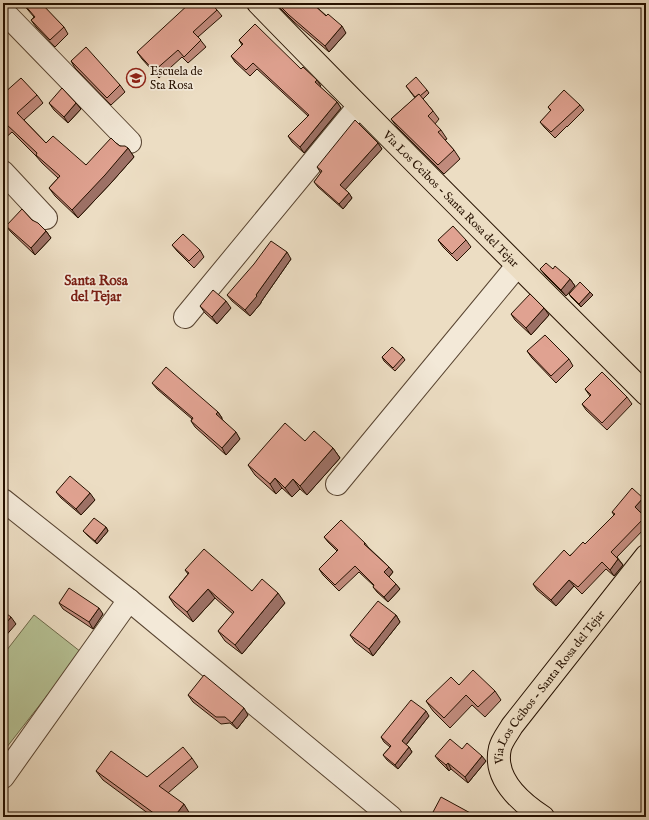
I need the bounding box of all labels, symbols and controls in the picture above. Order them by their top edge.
place label: Escuela de Sta Rosa [150,64,203,93]
school or university icon: Escuela de Sta Rosa [125,67,147,89]
street label: Via Los Ceibos - Santa Rosa del Tejar [379,127,522,271]
district label: Santa Rosa del Tejar [64,272,129,306]
street label: Via Los Ceibos - Santa Rosa del Tejar [492,607,609,765]

